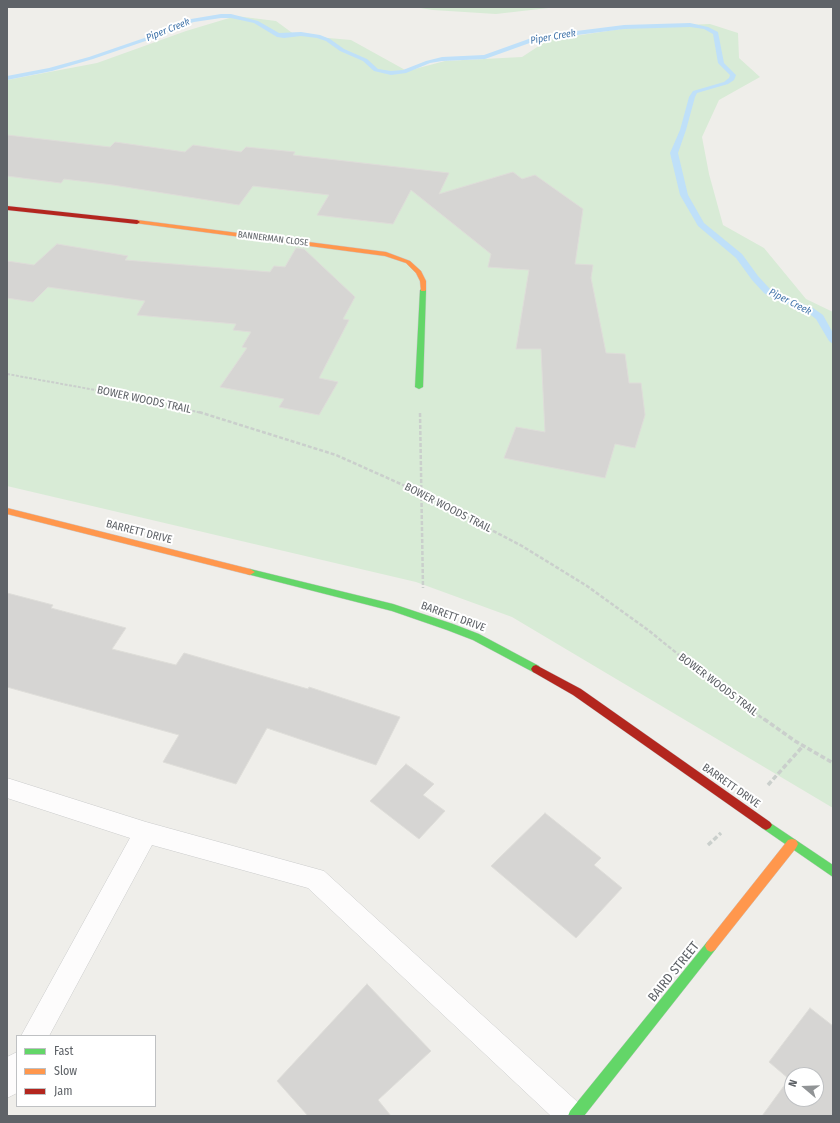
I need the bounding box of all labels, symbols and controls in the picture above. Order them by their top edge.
water label: Piper Creek [144,16,192,44]
water label: Piper Creek [529,27,577,47]
street label: BANNERMAN CLOSE [237,229,309,249]
water label: Piper Creek [767,286,813,318]
street label: BOWER WOODS TRAIL [96,384,192,416]
street label: BOWER WOODS TRAIL [402,480,494,536]
street label: BARRETT DRIVE [105,517,173,547]
street label: BARRETT DRIVE [419,599,487,635]
street label: BOWER WOODS TRAIL [676,651,760,719]
street label: BARRETT DRIVE [699,761,763,811]
street label: BAIRD STREET [645,939,703,1005]
legend [16,1035,156,1107]
text: Fast [54,1044,73,1058]
text: Slow [54,1064,77,1078]
north arrow [784,1067,824,1107]
text: N [786,1078,800,1088]
text: Jam [54,1084,72,1098]

